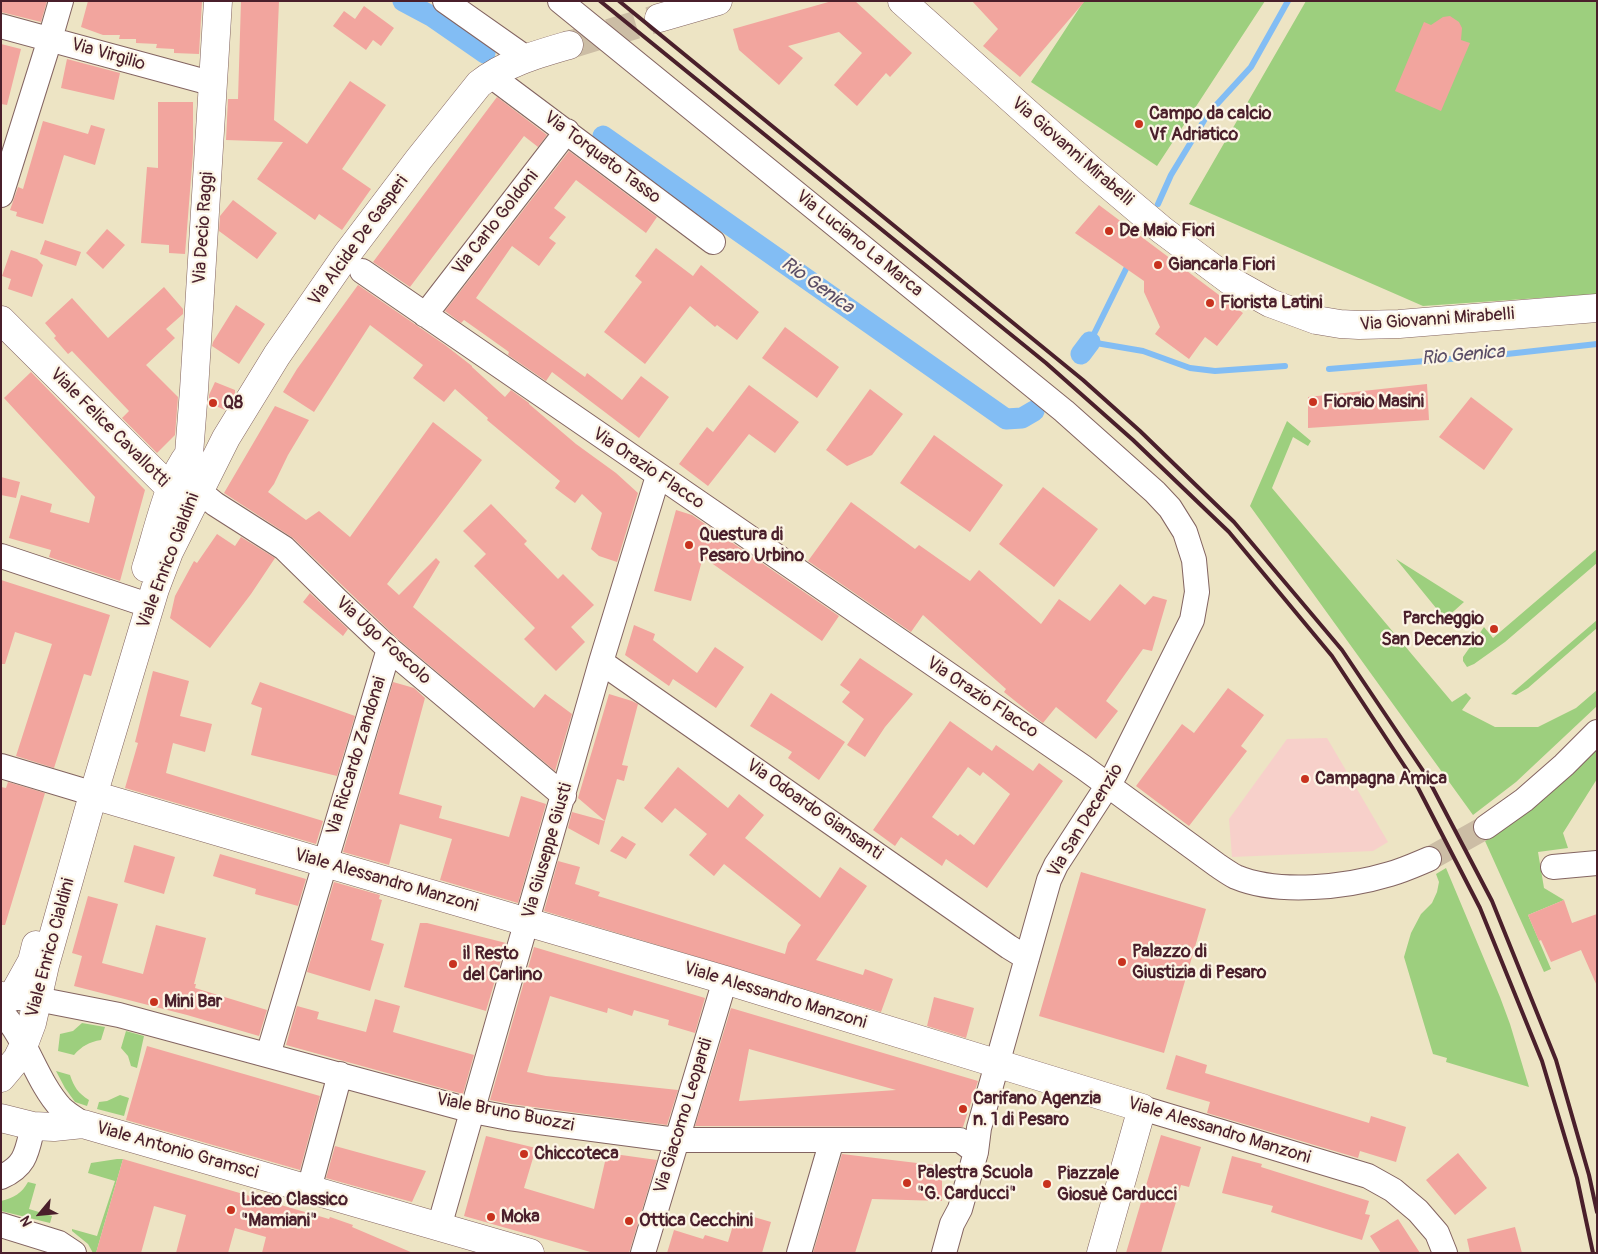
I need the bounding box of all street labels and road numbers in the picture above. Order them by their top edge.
street label: Via Virgilio [68,34,148,76]
street label: Via Giovanni Mirabelli [1006,93,1138,211]
street label: Via Torquato Tasso [539,107,665,209]
street label: Via Carlo Goldoni [448,166,544,280]
street label: Via Decio Raggi [189,171,219,285]
street label: Via Alcide De Gasperi [304,172,414,310]
street label: Via Luciano La Marca [791,186,927,302]
street label: Via Giovanni Mirabelli [1359,304,1515,336]
street label: Viale Felice Cavallotti [45,364,173,492]
street label: Via Orazio Flacco [588,424,708,514]
street label: Viale Enrico Cialdini [133,490,205,632]
street label: Via Ugo Foscolo [331,592,435,690]
street label: Via Orazio Flacco [922,653,1042,743]
street label: Via Riccardo Zandonai [323,674,391,838]
street label: Via Odoardo Giansanti [742,755,886,865]
street label: Via San Decenzio [1044,760,1128,882]
street label: Via Giuseppe Giusti [518,781,578,921]
street label: Viale Alessandro Manzoni [292,844,480,918]
street label: Viale Enrico Cialdini [22,876,80,1020]
street label: Viale Alessandro Manzoni [681,958,869,1034]
street label: Via Giacomo Leopardi [650,1036,718,1196]
street label: Viale Bruno Buozzi [434,1089,576,1137]
street label: Viale Alessandro Manzoni [1125,1093,1313,1169]
street label: Viale Antonio Gramsci [93,1118,261,1184]

